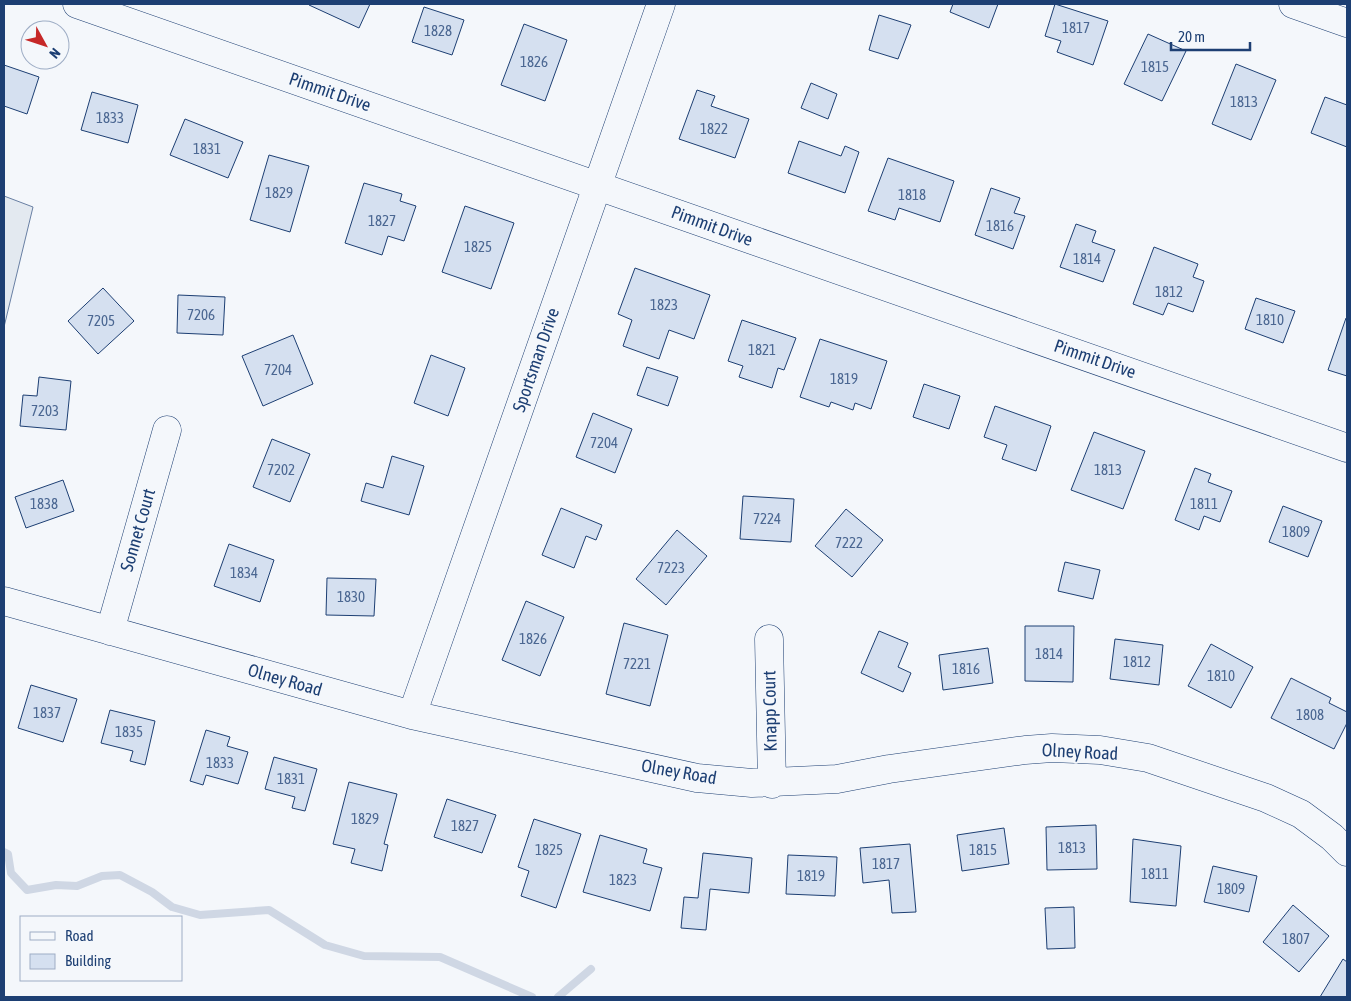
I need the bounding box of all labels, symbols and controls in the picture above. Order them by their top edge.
house number: 1817 [1062,19,1090,36]
north arrow [20,20,70,70]
scale bar [1171,20,1250,52]
house number: 1828 [424,22,452,39]
text: 20 m [1178,28,1205,45]
text: N [46,45,64,62]
house number: 1826 [520,53,548,70]
house number: 1815 [1141,58,1169,75]
street label: Pimmit Drive [286,68,374,115]
house number: 1813 [1230,93,1258,110]
house number: 1833 [96,109,124,126]
house number: 1822 [700,120,728,137]
house number: 1831 [193,140,221,157]
house number: 1829 [265,184,293,201]
house number: 1818 [898,186,926,203]
street label: Pimmit Drive [669,201,756,250]
house number: 1827 [368,212,396,229]
house number: 1816 [986,217,1014,234]
house number: 1825 [464,238,492,255]
house number: 1814 [1073,250,1101,267]
house number: 1812 [1155,283,1183,300]
house number: 1823 [650,296,678,313]
street label: Sportsman Drive [508,305,563,415]
house number: 7206 [187,306,215,323]
house number: 1810 [1256,311,1284,328]
house number: 7205 [87,312,115,329]
street label: Pimmit Drive [1051,335,1139,382]
house number: 1821 [748,341,776,358]
house number: 7204 [264,361,292,378]
house number: 1819 [830,370,858,387]
house number: 7203 [31,402,59,419]
house number: 7204 [590,434,618,451]
house number: 7202 [267,461,295,478]
house number: 1813 [1094,461,1122,478]
street label: Sonnet Court [116,486,159,574]
house number: 1838 [30,495,58,512]
house number: 1811 [1190,495,1218,512]
house number: 7224 [753,510,781,527]
house number: 1809 [1282,523,1310,540]
house number: 7222 [835,534,863,551]
house number: 7223 [657,559,685,576]
house number: 1834 [230,564,258,581]
house number: 1830 [337,588,365,605]
house number: 1826 [519,630,547,647]
house number: 1814 [1035,645,1063,662]
house number: 1812 [1123,653,1151,670]
house number: 7221 [623,655,651,672]
street label: Olney Road [246,659,325,700]
house number: 1816 [952,660,980,677]
house number: 1810 [1207,667,1235,684]
street label: Knapp Court [758,670,781,752]
house number: 1837 [33,704,61,721]
house number: 1808 [1296,706,1324,723]
house number: 1835 [115,723,143,740]
street label: Olney Road [1041,739,1119,764]
house number: 1833 [206,754,234,771]
street label: Olney Road [640,755,718,788]
house number: 1831 [277,770,305,787]
house number: 1829 [351,810,379,827]
house number: 1827 [451,817,479,834]
house number: 1813 [1058,839,1086,856]
house number: 1825 [535,841,563,858]
house number: 1815 [969,841,997,858]
house number: 1817 [872,855,900,872]
house number: 1811 [1141,865,1169,882]
house number: 1819 [797,867,825,884]
house number: 1823 [609,871,637,888]
house number: 1809 [1217,880,1245,897]
legend [20,916,182,981]
text: Road [65,927,94,944]
house number: 1807 [1282,930,1310,947]
text: Building [65,952,111,969]

